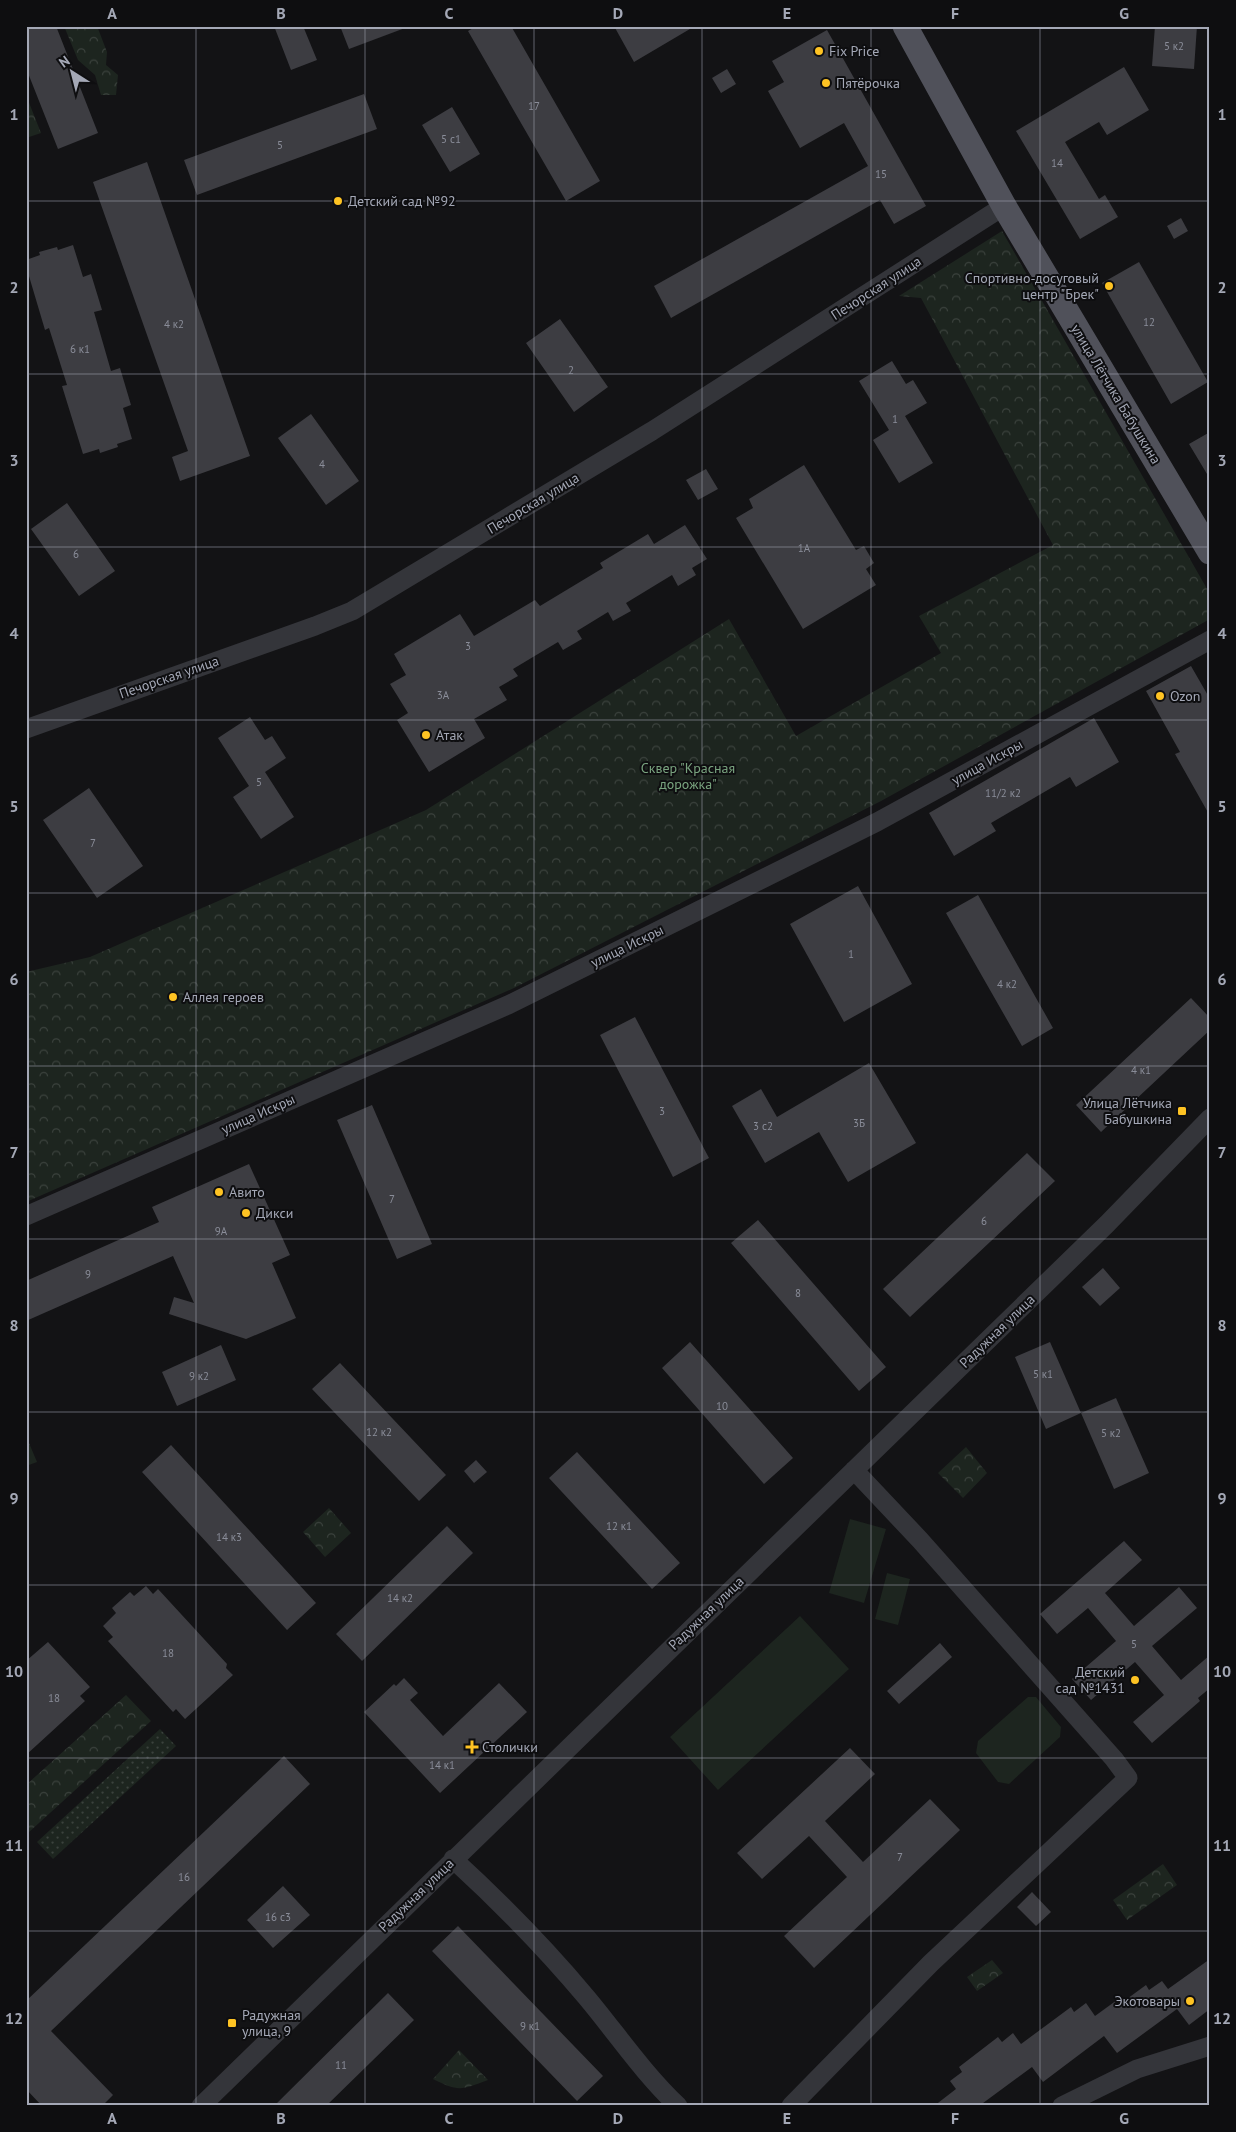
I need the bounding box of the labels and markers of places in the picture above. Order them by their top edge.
place label: Fix Price [829,42,879,60]
marker: Fix Price [813,45,825,57]
place label: Пятёрочка [836,74,900,92]
marker: Пятёрочка [820,77,832,89]
place label: Детский сад №92 [348,192,456,210]
marker: Детский сад №92 [332,195,344,207]
place label: Спортивно-досуговый центр "Брек" [965,269,1099,303]
marker: Спортивно-досуговый центр "Брек" [1103,280,1115,292]
place label: Ozon [1170,687,1200,705]
marker: Ozon [1154,690,1166,702]
place label: Атак [436,726,463,744]
marker: Атак [420,729,432,741]
place label: Аллея героев [183,988,264,1006]
marker: Аллея героев [167,991,179,1003]
place label: Улица Лётчика Бабушкина [1083,1094,1172,1128]
marker: Улица Лётчика Бабушкина [1176,1105,1188,1117]
place label: Авито [229,1183,265,1201]
marker: Авито [213,1186,225,1198]
place label: Дикси [256,1204,294,1222]
marker: Дикси [240,1207,252,1219]
place label: Детский сад №1431 [1056,1663,1125,1697]
marker: Детский сад №1431 [1129,1674,1141,1686]
place label: Столички [482,1738,538,1756]
marker: Столички [466,1741,478,1753]
place label: Экотовары [1115,1992,1180,2010]
marker: Экотовары [1184,1995,1196,2007]
place label: Радужная улица, 9 [242,2006,301,2040]
marker: Радужная улица, 9 [226,2017,238,2029]

